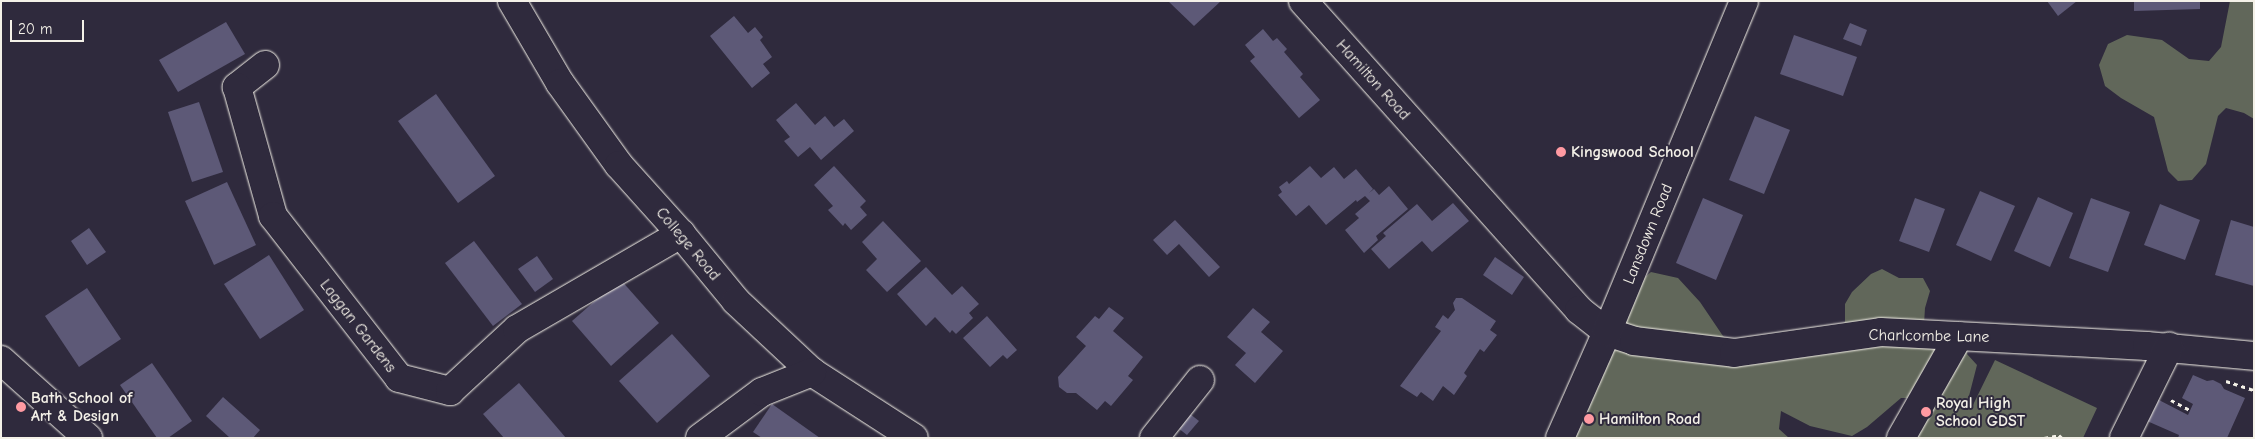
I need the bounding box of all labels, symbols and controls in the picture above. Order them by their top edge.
scale bar [12,10,86,42]
text: 20 m [18,20,52,38]
street label: Hamilton Road [1332,36,1414,124]
place label: Kingswood School [1571,142,1694,162]
marker: Kingswood School [1555,146,1567,158]
street label: Lansdown Road [1619,181,1677,287]
street label: College Road [652,203,724,285]
street label: Laggan Gardens [316,276,400,376]
street label: Charlcombe Lane [1868,325,1990,347]
place label: Bath School of Art & Design [31,388,132,426]
place label: Royal High School GDST [1936,393,2025,431]
marker: Bath School of Art & Design [15,401,27,413]
marker: Royal High School GDST [1920,406,1932,418]
place label: Hamilton Road [1599,409,1701,429]
marker: Hamilton Road [1583,413,1595,425]

